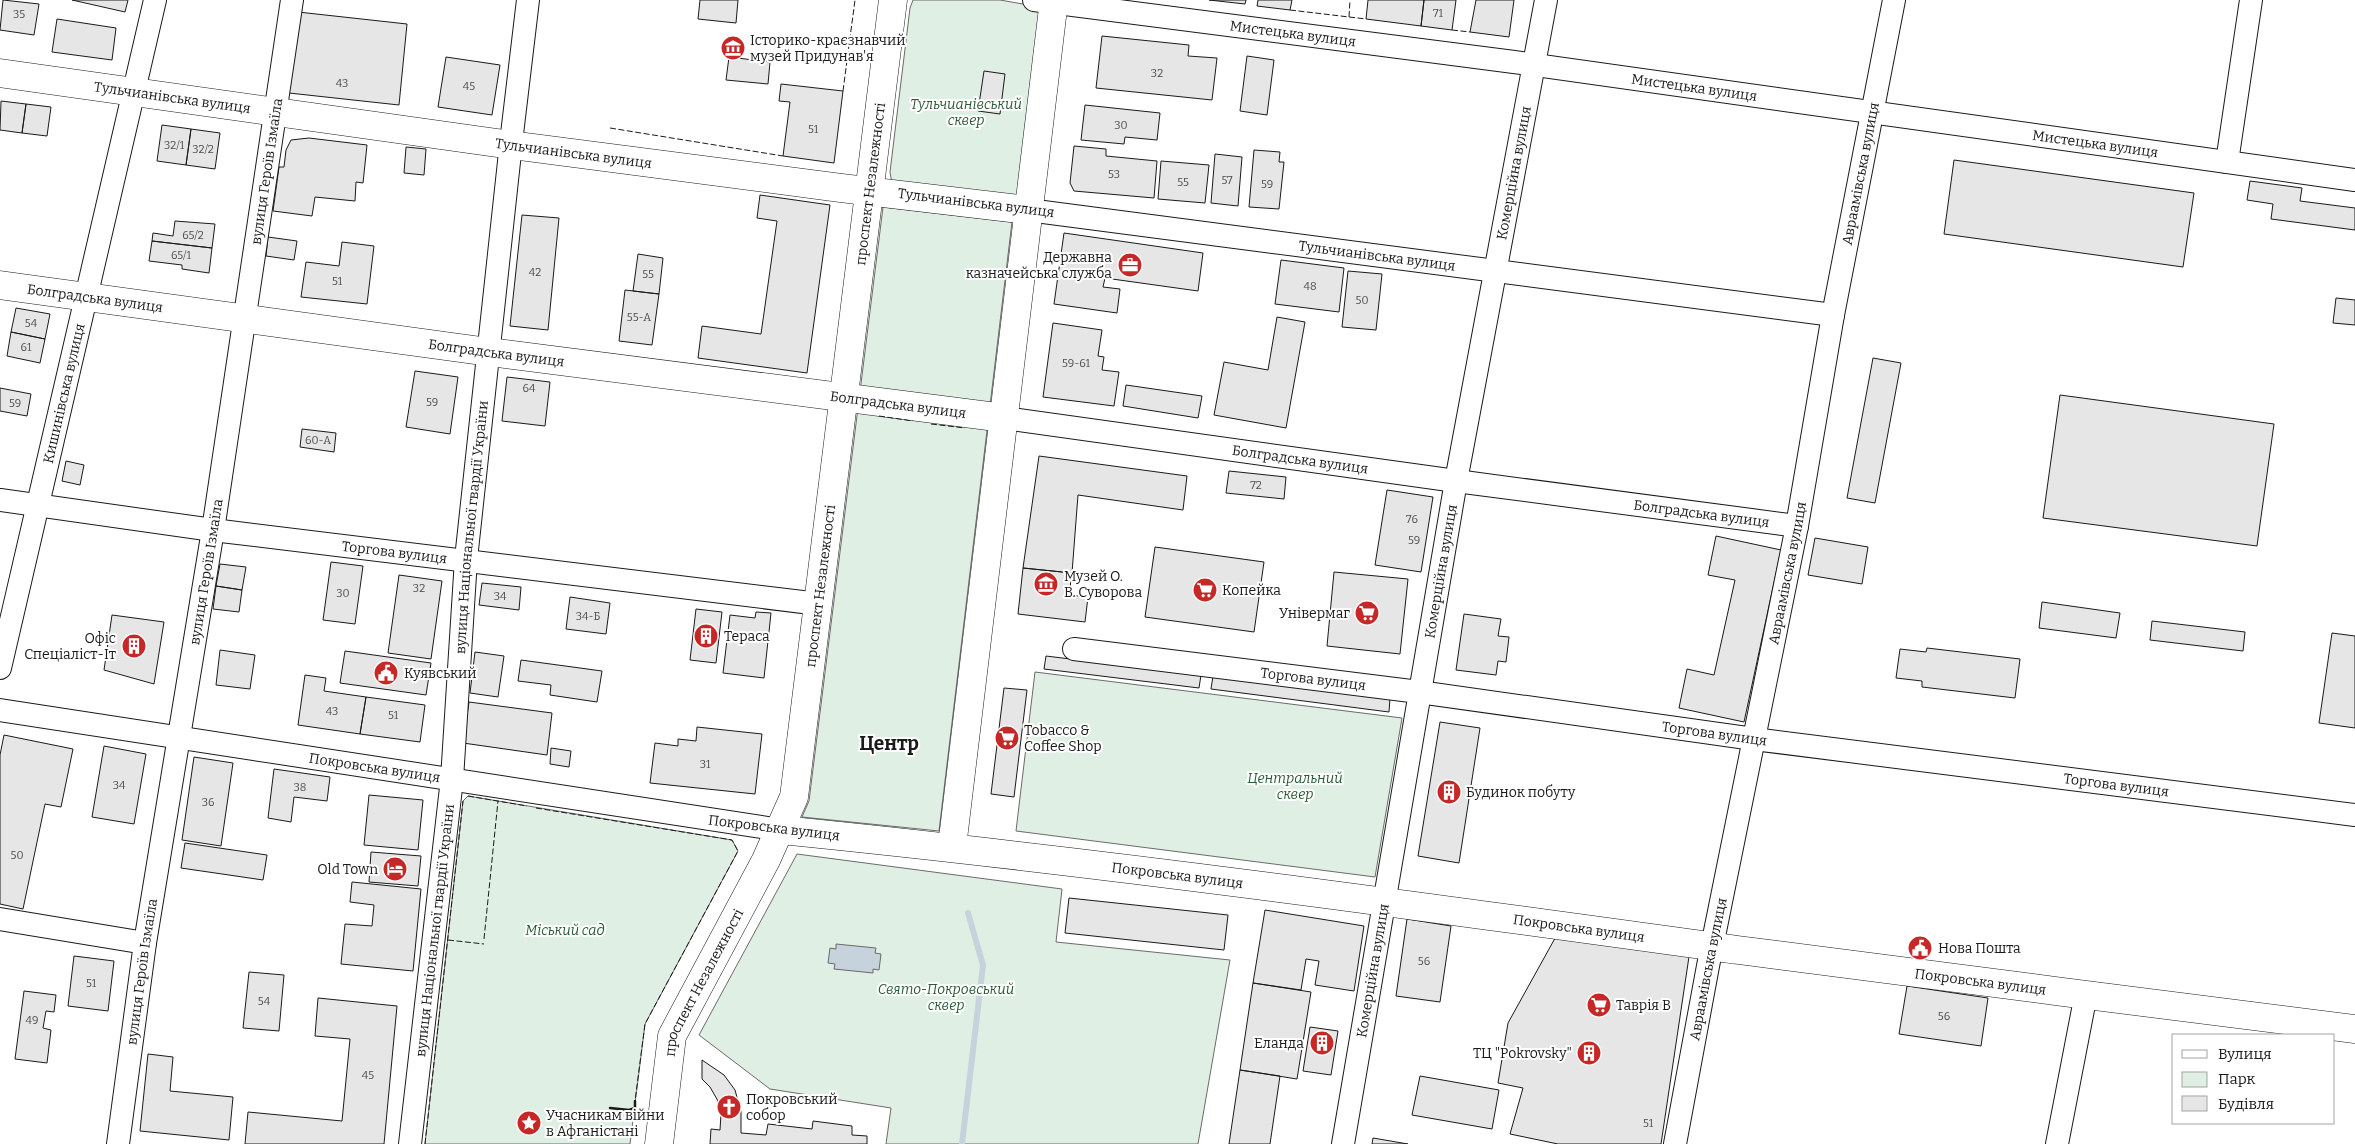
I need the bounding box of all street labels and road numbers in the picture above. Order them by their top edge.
street label: Мистецька вулиця [1229,17,1357,50]
street label: Мистецька вулиця [1630,70,1759,105]
street label: Тульчианівська вулиця [93,78,252,117]
street label: вулиця Героїв Ізмаїла [247,97,286,246]
street label: Авраамівська вулиця [1838,100,1883,247]
street label: проспект Незалежності [852,102,889,266]
street label: Комерційна вулиця [1493,104,1535,241]
street label: Мистецька вулиця [2031,126,2160,161]
street label: Тульчианівська вулиця [494,134,653,172]
street label: Тульчианівська вулиця [897,185,1056,221]
street label: Тульчианівська вулиця [1298,237,1457,274]
street label: Болградська вулиця [26,280,164,316]
street label: Кишинівська вулиця [39,321,88,465]
street label: Болградська вулиця [427,335,566,370]
street label: Болградська вулиця [829,387,967,422]
street label: вулиця Національної гвардії України [451,400,492,654]
street label: Болградська вулиця [1231,441,1369,477]
street label: Болградська вулиця [1632,496,1771,531]
street label: вулиця Героїв Ізмаїла [186,497,226,646]
street label: Авраамівська вулиця [1765,500,1810,646]
street label: Комерційна вулиця [1421,503,1460,640]
street label: проспект Незалежності [802,504,839,668]
street label: Торгова вулиця [341,537,448,567]
street label: Торгова вулиця [1260,664,1367,694]
street label: Торгова вулиця [1661,718,1768,749]
street label: Покровська вулиця [308,749,442,786]
street label: Торгова вулиця [2063,770,2170,800]
street label: вулиця Національної гвардії України [412,803,458,1058]
street label: Покровська вулиця [707,811,841,845]
street label: Покровська вулиця [1111,858,1244,892]
street label: Авраамівська вулиця [1686,896,1730,1042]
street label: вулиця Героїв Ізмаїла [123,897,161,1046]
street label: Комерційна вулиця [1353,902,1392,1039]
street label: проспект Незалежності [661,906,747,1057]
street label: Покровська вулиця [1512,911,1646,946]
street label: Покровська вулиця [1914,965,2047,998]

